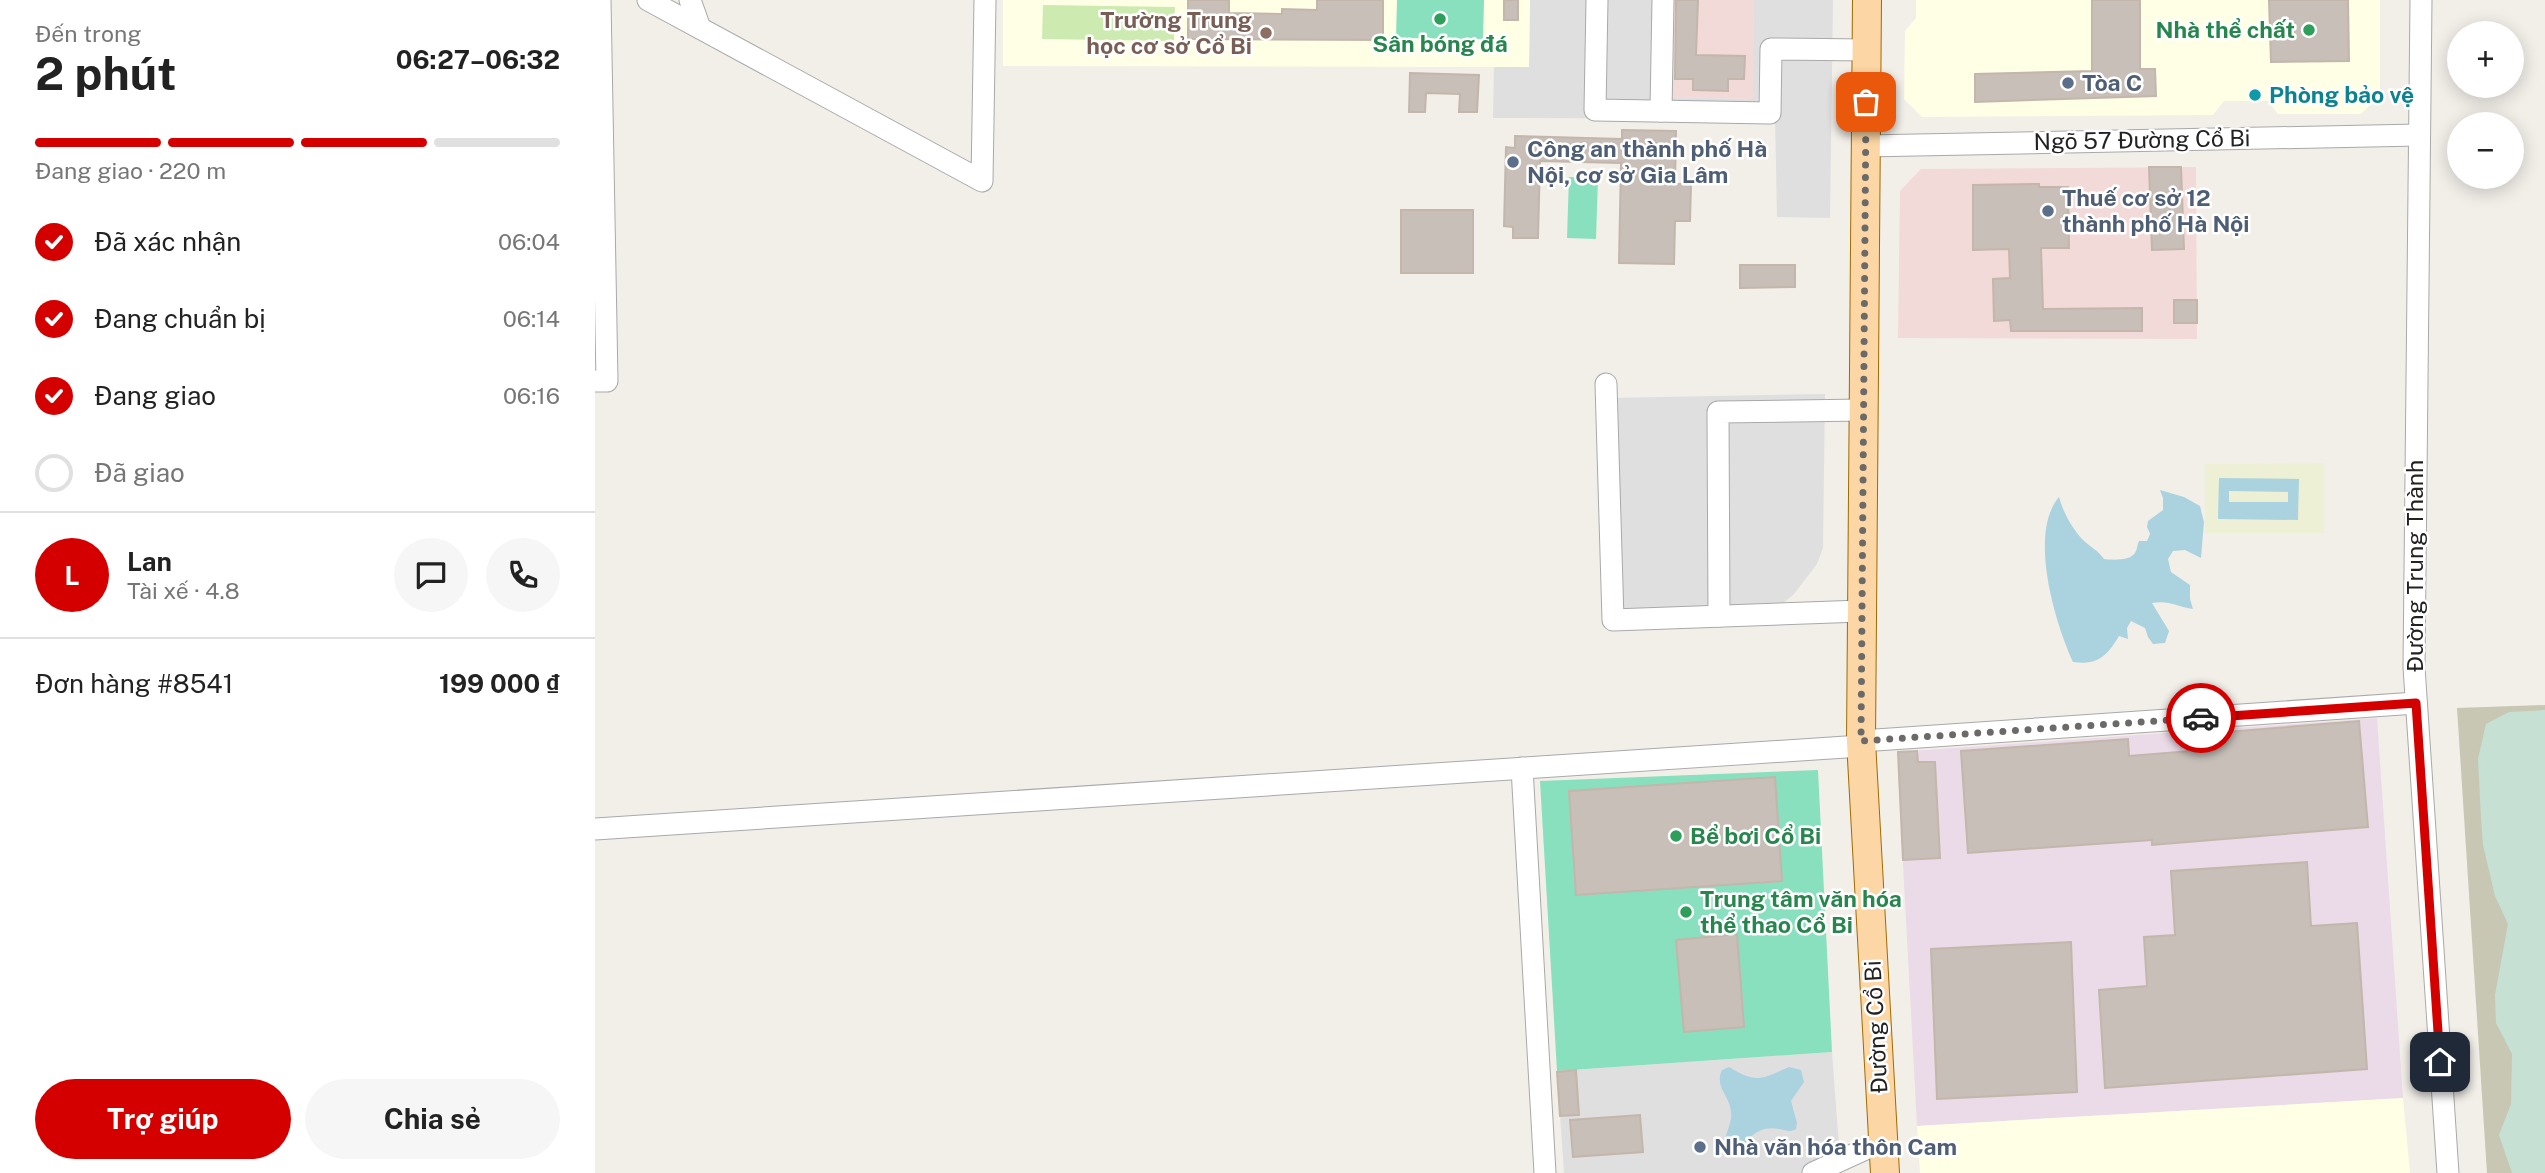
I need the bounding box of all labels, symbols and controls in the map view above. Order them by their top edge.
place label: Trường Trung học cơ sở Cổ Bi [1086,6,1252,59]
marker: Sân bóng đá [1432,11,1448,27]
place label: Nhà thể chất [2156,16,2295,43]
text: Đến trong [35,20,142,47]
map controls [2447,21,2524,189]
button: + [2447,21,2524,98]
marker: Nhà thể chất [2301,22,2317,38]
marker: Trường Trung học cơ sở Cổ Bi [1258,25,1274,41]
place label: Sân bóng đá [1372,30,1508,57]
text: 06:27–06:32 [396,44,560,75]
text: 2 phút [35,46,176,100]
place label: Tòa C [2082,69,2142,96]
pin [1836,72,1896,132]
marker: Tòa C [2060,75,2076,91]
place label: Phòng bảo vệ [2269,81,2414,108]
icon: bag [1847,83,1885,121]
marker: Phòng bảo vệ [2247,87,2263,103]
button: − [2447,112,2524,189]
street label: Ngõ 57 Đường Cổ Bi [2033,124,2251,155]
place label: Công an thành phố Hà Nội, cơ sở Gia Lâm [1527,135,1767,188]
marker: Công an thành phố Hà Nội, cơ sở Gia Lâm [1505,154,1521,170]
text: Đang giao · 220 m [35,157,226,184]
place label: Thuế cơ sở 12 thành phố Hà Nội [2062,184,2250,237]
marker: Thuế cơ sở 12 thành phố Hà Nội [2040,203,2056,219]
icon: check [35,223,73,261]
text: Đã xác nhận [94,226,241,257]
text: 06:04 [498,228,560,255]
icon: check [35,300,73,338]
text: Đang chuẩn bị [94,303,266,334]
text: 06:14 [503,305,560,332]
icon: check [35,377,73,415]
text: Đang giao [94,380,216,411]
text: 06:16 [503,382,560,409]
text: Đã giao [94,457,185,488]
street label: Đường Trung Thành [2401,460,2428,672]
button: chat [394,538,468,612]
button: phone [486,538,560,612]
text: Lan [127,546,172,577]
text: L [64,560,80,591]
text: Tài xế · 4.8 [127,577,240,604]
text: Đơn hàng #8541 [35,668,233,699]
text: 199 000 ₫ [439,668,560,699]
courier [2166,683,2236,753]
icon: car [2182,699,2220,737]
place label: Bể bơi Cổ Bi [1690,822,1821,849]
marker: Bể bơi Cổ Bi [1668,828,1684,844]
place label: Trung tâm văn hóa thể thao Cổ Bi [1700,885,1902,938]
marker: Trung tâm văn hóa thể thao Cổ Bi [1678,904,1694,920]
street label: Đường Cổ Bi [1859,960,1892,1094]
pin [2410,1032,2470,1092]
icon: home [2421,1043,2459,1081]
button: Trợ giúp [35,1079,291,1159]
button: Chia sẻ [305,1079,560,1159]
place label: Nhà văn hóa thôn Cam [1714,1133,1957,1160]
marker: Nhà văn hóa thôn Cam [1692,1139,1708,1155]

